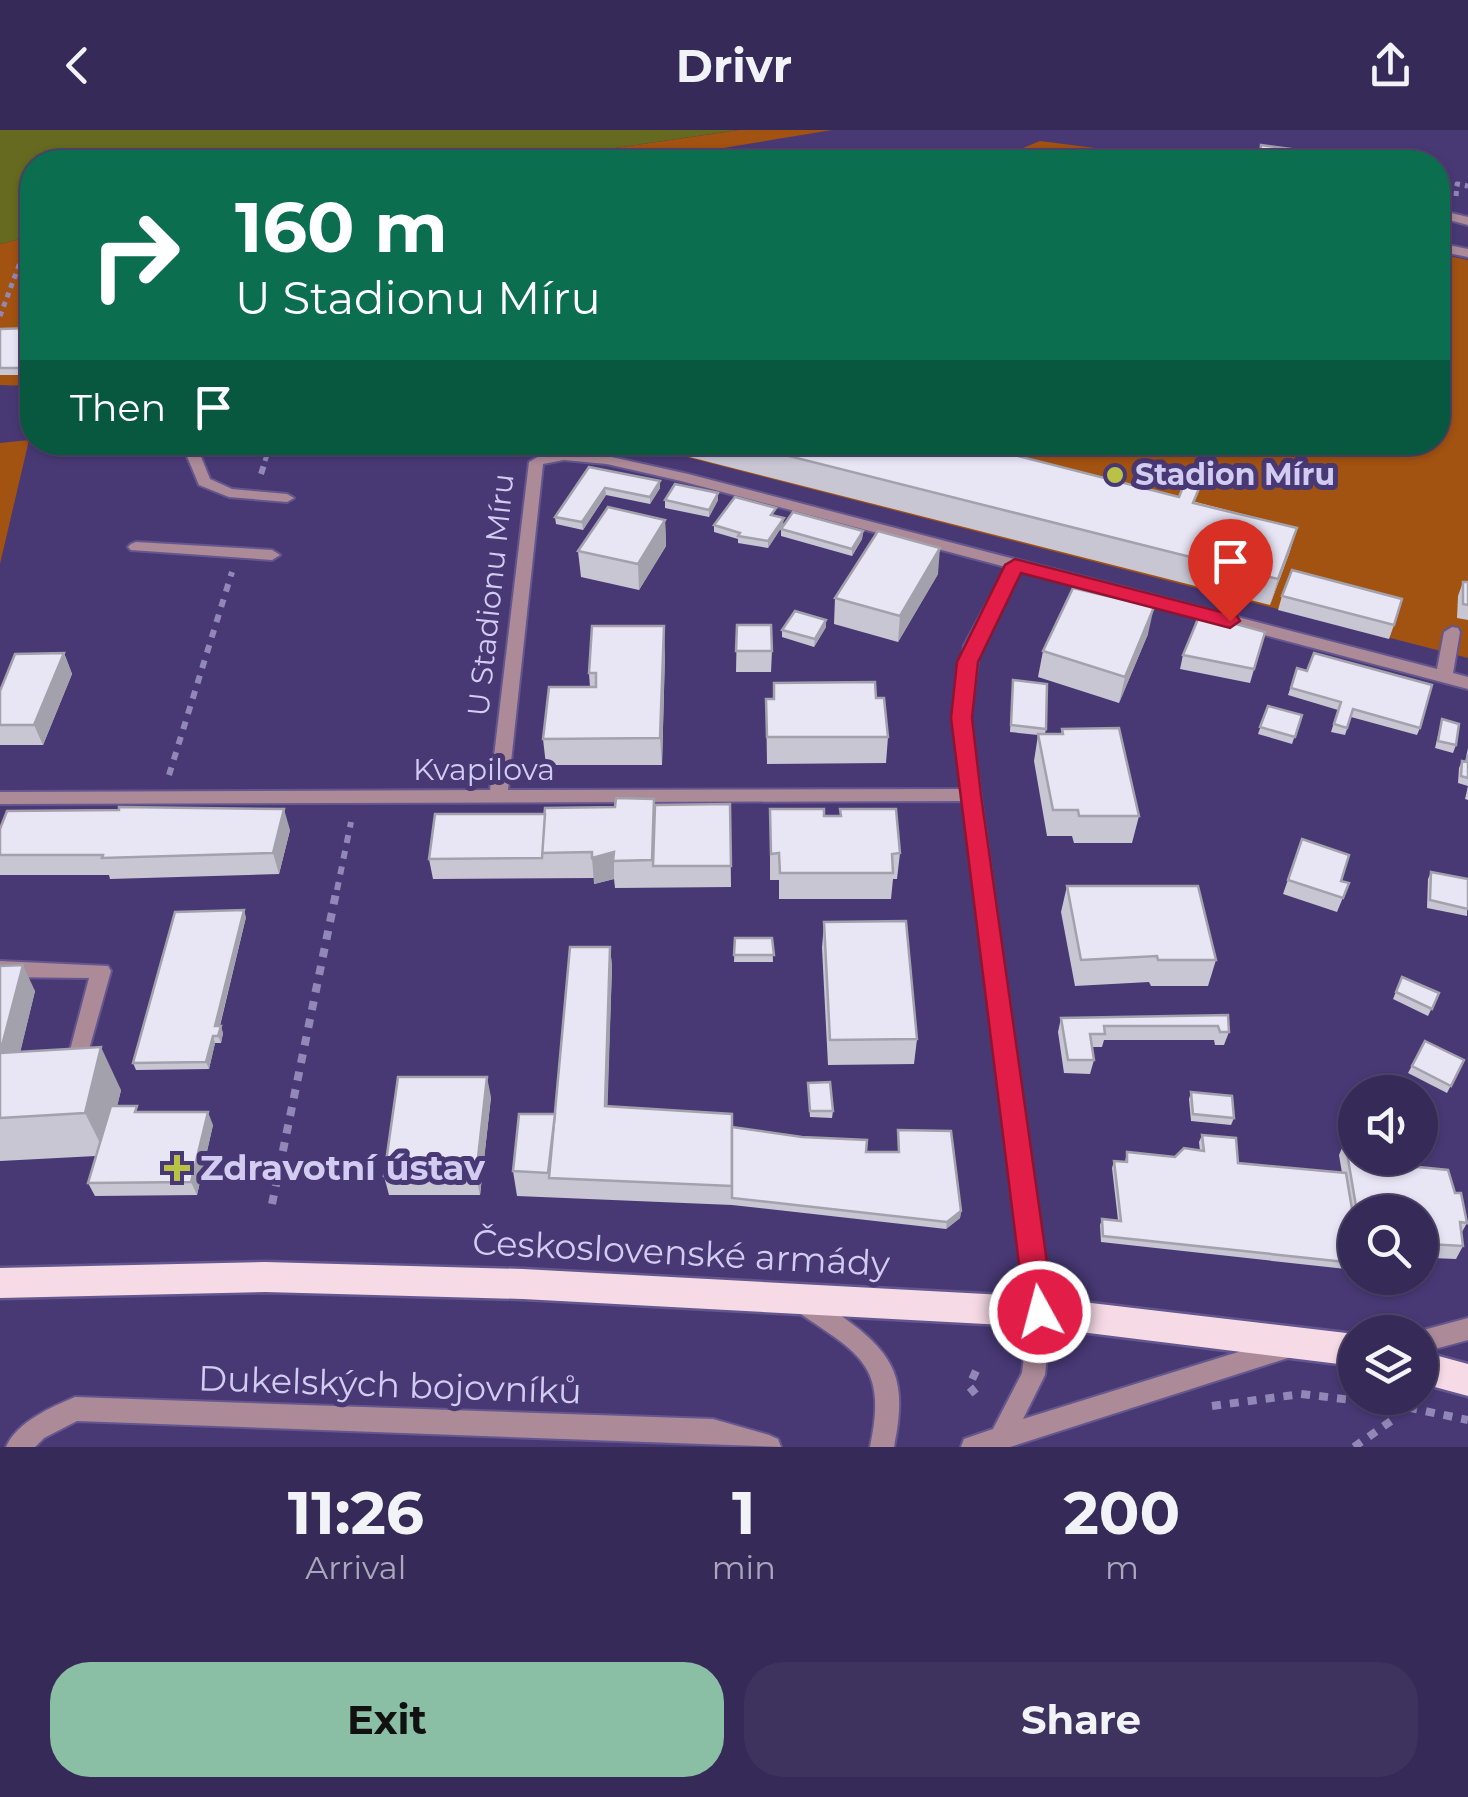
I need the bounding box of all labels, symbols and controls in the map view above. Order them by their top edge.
icon: back [50,38,105,93]
text: Drivr [676,38,792,93]
icon: share [1363,38,1418,93]
text: 160 m [235,184,448,270]
icon: right [70,190,200,320]
text: U Stadionu Míru [235,270,601,325]
icon: arrive [186,380,241,435]
text: Then [70,384,166,431]
place label: Stadion Míru [1135,456,1335,493]
marker: Stadion Míru [1104,464,1126,486]
street label: U Stadionu Míru [459,472,522,718]
pin [1188,519,1273,622]
icon: arrive [1203,534,1258,589]
street label: Kvapilova [413,751,555,788]
map controls [1338,1075,1438,1415]
button: sound [1338,1075,1438,1175]
place label: Zdravotní ústav [200,1146,486,1189]
marker: Zdravotní ústav [164,1155,190,1181]
button: search [1338,1195,1438,1295]
street label: Československé armády [471,1220,891,1285]
position arrow [988,1260,1092,1364]
button: layers [1338,1315,1438,1415]
street label: Dukelských bojovníků [198,1356,583,1413]
text: 11:26 [288,1476,424,1549]
text: 1 [732,1476,756,1549]
text: 200 [1063,1476,1180,1549]
text: Arrival [305,1548,406,1587]
text: min [712,1548,776,1587]
text: m [1105,1548,1139,1587]
button: Exit [50,1662,724,1777]
button: Share [744,1662,1418,1777]

